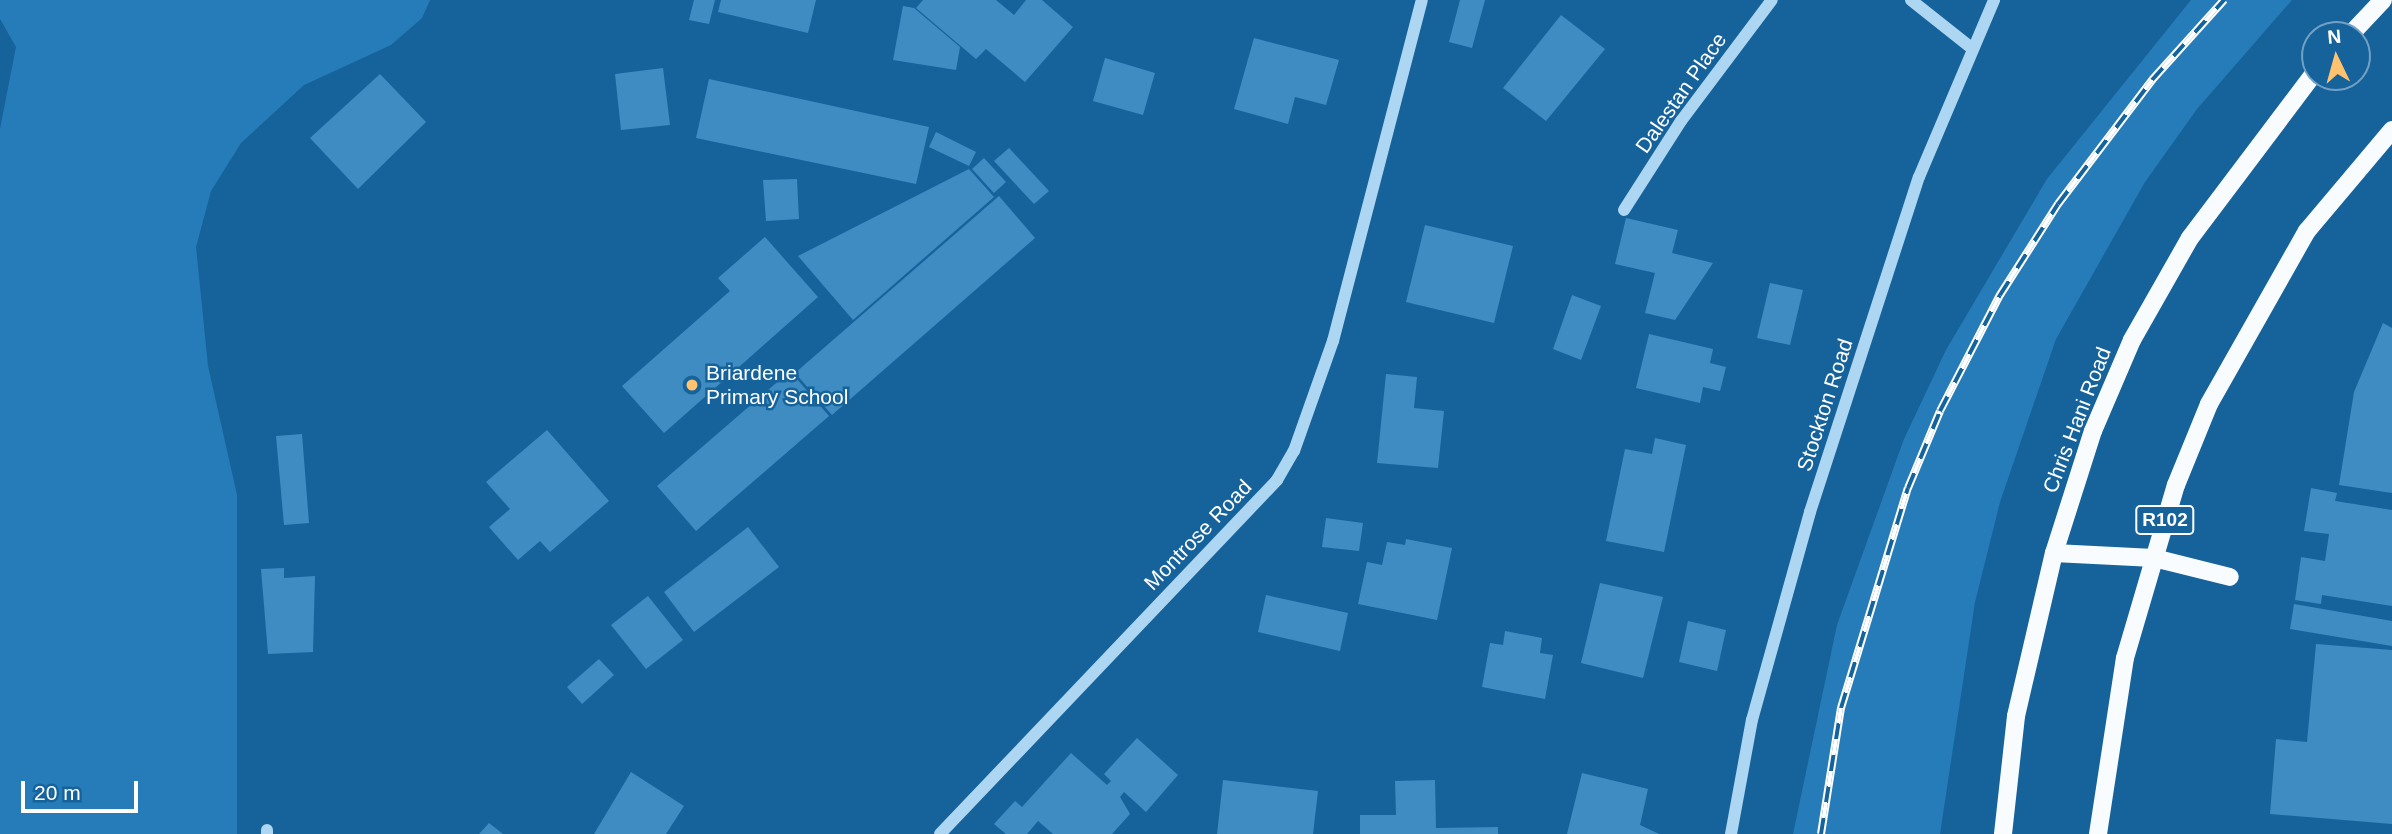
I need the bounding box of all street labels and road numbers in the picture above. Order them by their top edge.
street label: Dalestan Place [1630,28,1732,158]
street label: Stockton Road [1792,336,1858,474]
street label: Chris Hani Road [2038,344,2116,496]
street label: Montrose Road [1139,475,1257,595]
road number: R102 [2135,505,2195,536]

